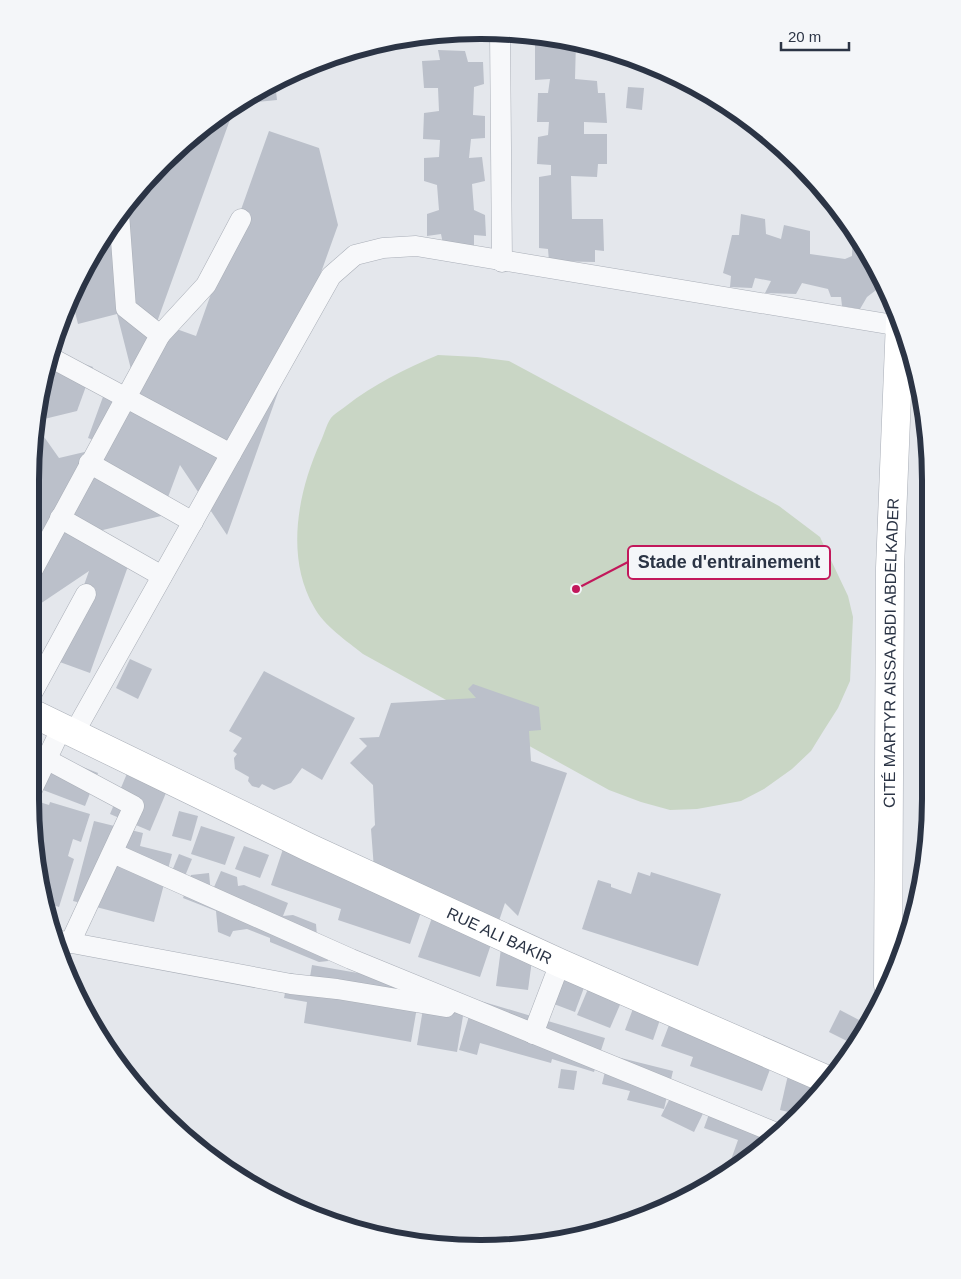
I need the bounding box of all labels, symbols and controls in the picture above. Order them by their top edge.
scale bar [781,20,848,52]
text: 20 m [788,28,821,45]
street label: CITÉ MARTYR AISSA ABDI ABDELKADER [879,498,901,808]
callout: Stade d'entrainement [628,546,830,579]
text: Stade d'entrainement [638,552,820,572]
street label: RUE ALI BAKIR [444,904,555,967]

